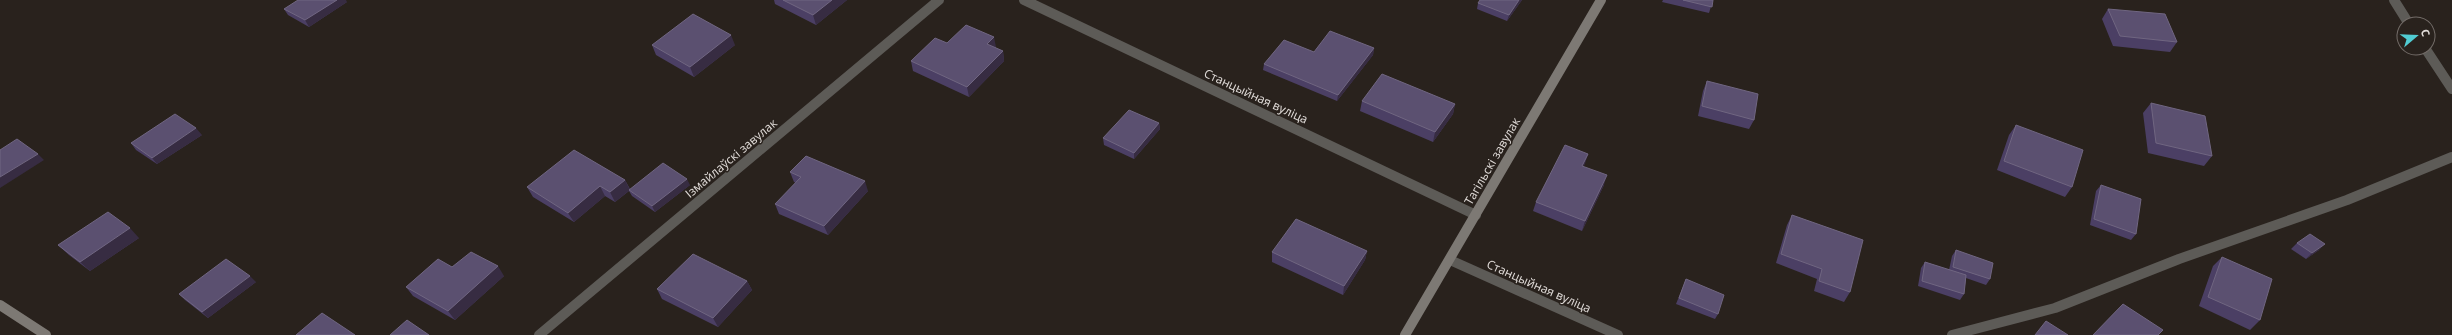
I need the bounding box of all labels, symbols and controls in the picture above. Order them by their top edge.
north arrow [2396,16,2436,56]
text: С [2418,27,2434,38]
street label: Станцыйная вуліца [1201,64,1311,128]
street label: Тагільскі завулак [1460,113,1524,208]
street label: Ізмайлаўскі завулак [681,114,781,201]
street label: Станцыйная вуліца [1484,255,1594,317]

